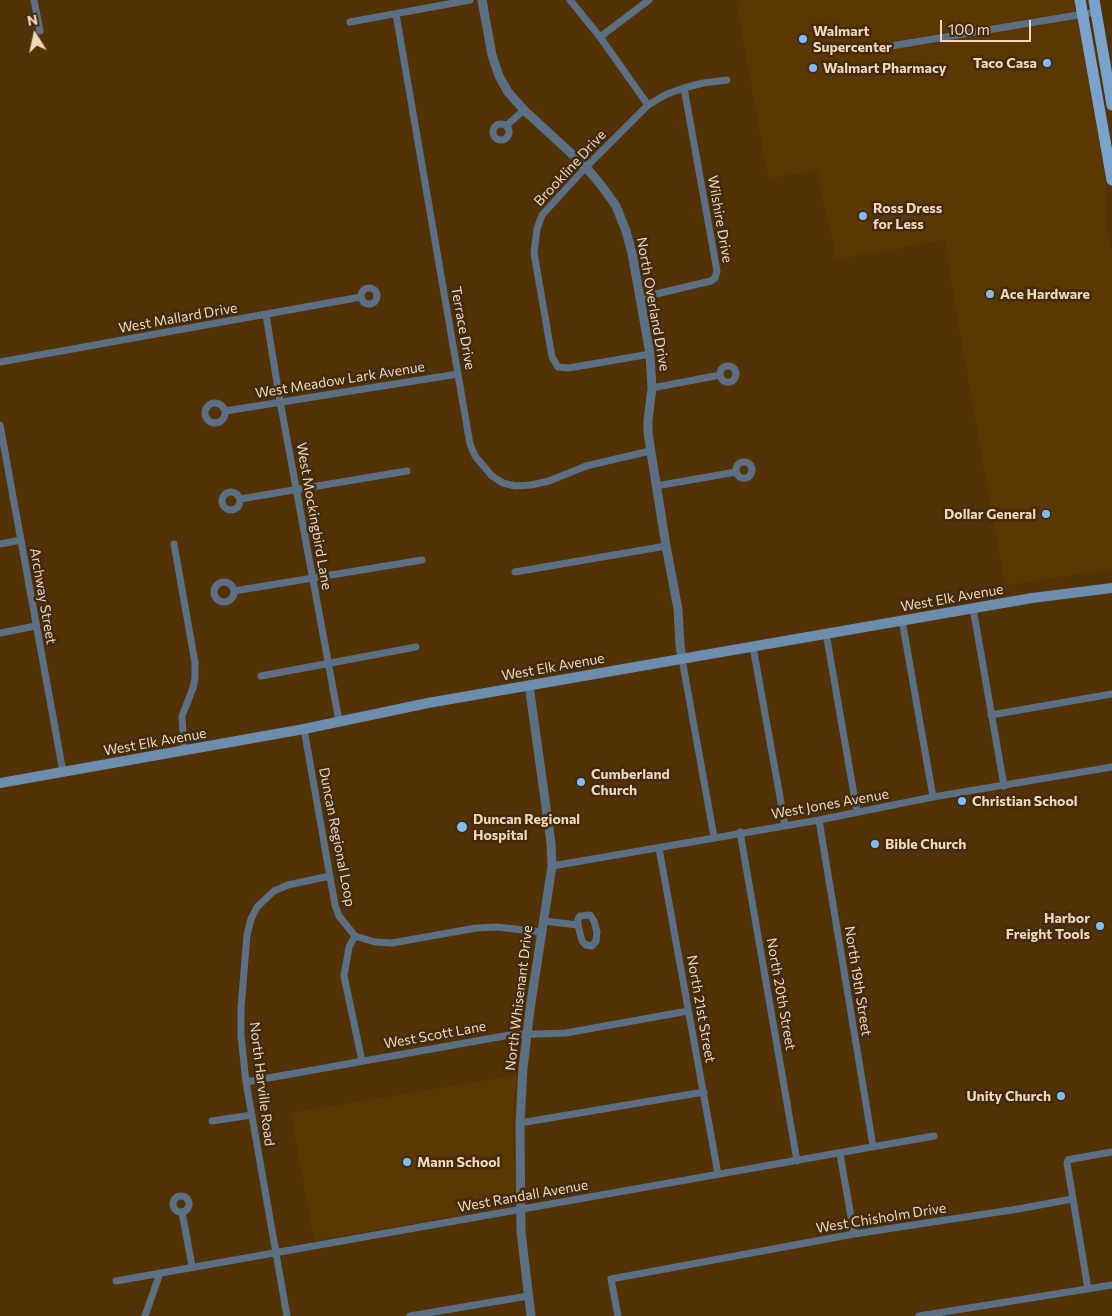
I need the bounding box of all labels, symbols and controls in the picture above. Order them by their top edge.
north arrow [10,10,60,60]
text: N [26,10,39,29]
scale bar [942,10,1033,42]
text: 100 m [948,20,990,38]
place label: Walmart Supercenter [813,23,892,56]
marker: Walmart Supercenter [797,33,809,45]
place label: Taco Casa [973,55,1037,71]
marker: Taco Casa [1041,57,1053,69]
place label: Walmart Pharmacy [823,60,946,76]
marker: Walmart Pharmacy [807,62,819,74]
street label: Brookline Drive [531,127,609,209]
street label: Wilshire Drive [704,174,736,264]
place label: Ross Dress for Less [873,200,942,232]
marker: Ross Dress for Less [857,210,869,222]
street label: North Overland Drive [633,236,673,372]
street label: Terrace Drive [447,285,479,371]
place label: Ace Hardware [1000,286,1090,302]
marker: Ace Hardware [984,288,996,300]
street label: West Mallard Drive [117,299,239,337]
street label: West Meadow Lark Avenue [254,358,426,402]
street label: West Mockingbird Lane [293,441,335,591]
place label: Dollar General [944,506,1036,522]
marker: Dollar General [1040,508,1052,520]
street label: Archway Street [26,547,60,645]
street label: West Elk Avenue [899,581,1005,615]
street label: West Elk Avenue [500,650,606,684]
street label: West Elk Avenue [102,725,208,759]
street label: Duncan Regional Loop [315,766,359,908]
place label: Cumberland Church [591,766,670,799]
marker: Cumberland Church [575,776,587,788]
street label: West Jones Avenue [770,785,890,823]
place label: Christian School [972,793,1078,809]
marker: Christian School [956,795,968,807]
place label: Duncan Regional Hospital [473,811,580,844]
marker: Duncan Regional Hospital [455,820,469,834]
place label: Bible Church [885,836,966,852]
marker: Bible Church [869,838,881,850]
place label: Harbor Freight Tools [1006,910,1090,942]
marker: Harbor Freight Tools [1094,920,1106,932]
street label: North Whisenant Drive [502,924,536,1072]
street label: North 19th Street [841,925,875,1037]
street label: North 20th Street [763,936,799,1052]
street label: North 21st Street [683,954,719,1064]
street label: West Scott Lane [382,1018,488,1052]
street label: North Harville Road [246,1021,278,1147]
place label: Unity Church [966,1088,1051,1104]
marker: Unity Church [1055,1090,1067,1102]
place label: Mann School [417,1154,500,1170]
marker: Mann School [401,1156,413,1168]
street label: West Randall Avenue [457,1176,589,1216]
street label: West Chisholm Drive [815,1199,947,1237]

